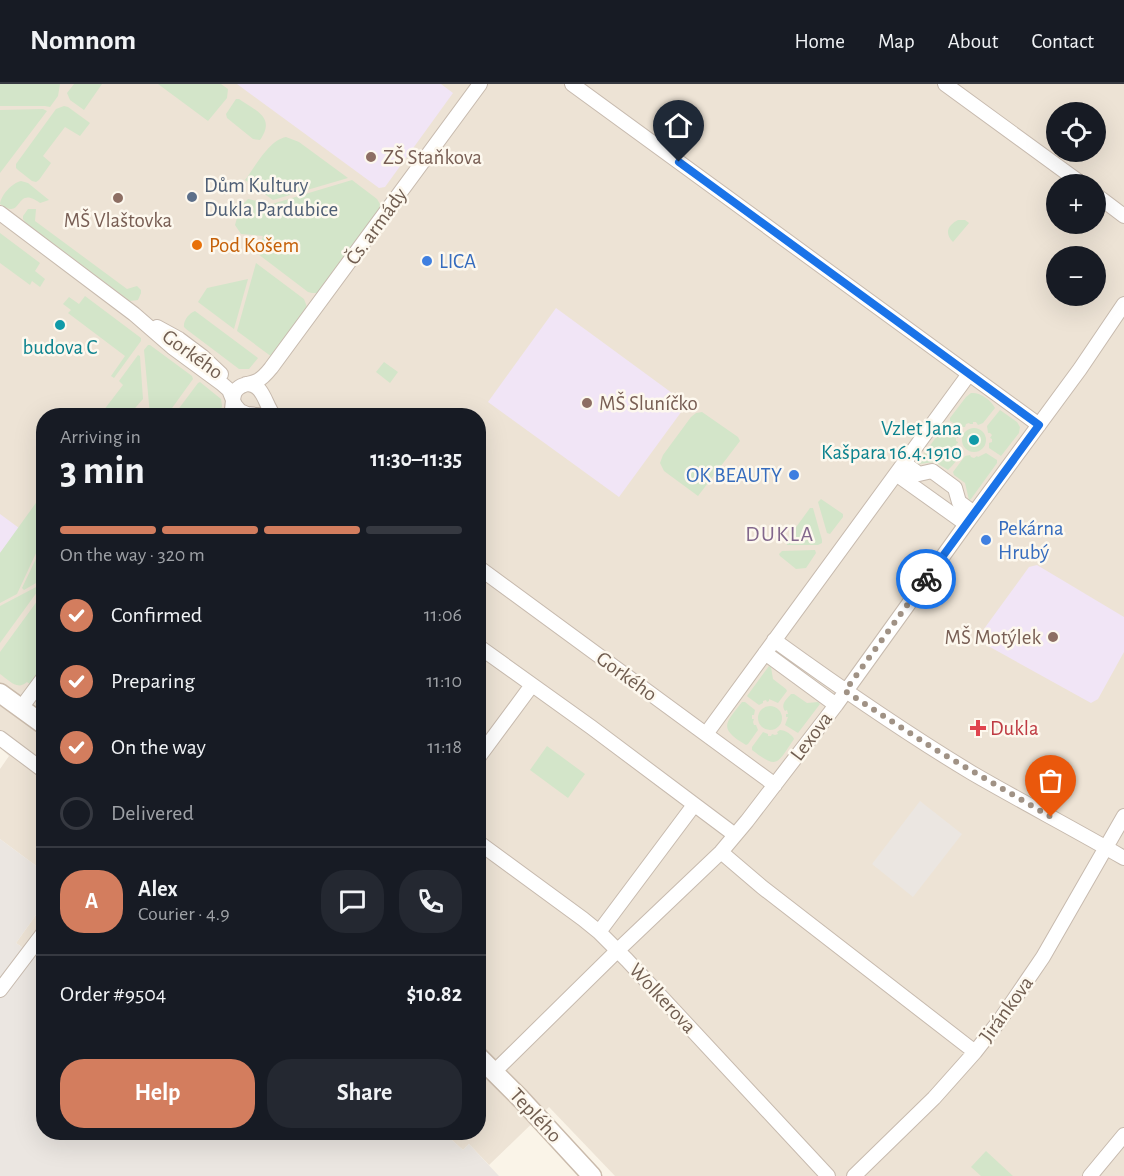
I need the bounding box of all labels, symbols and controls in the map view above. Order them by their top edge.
text: Nomnom [30,27,136,55]
text: Home [794,31,845,52]
text: Map [878,31,915,52]
text: About [948,31,998,52]
text: Contact [1031,31,1094,52]
pin [653,100,704,162]
map controls [1046,102,1106,306]
button: locate [1046,102,1106,162]
icon: home [662,109,695,142]
place label: ZŠ Staňkova [383,145,482,168]
marker: ZŠ Staňkova [364,150,378,164]
button: + [1046,174,1106,234]
place label: Dům Kultury Dukla Pardubice [204,175,338,220]
street label: Čs. armády [340,183,411,269]
marker: Dům Kultury Dukla Pardubice [185,190,199,204]
marker: MŠ Vlaštovka [111,191,125,205]
place label: MŠ Vlaštovka [64,208,172,231]
place label: Pod Košem [209,235,299,256]
marker: Pod Košem [190,238,204,252]
button: − [1046,246,1106,306]
place label: LICA [439,251,476,272]
marker: LICA [420,254,434,268]
marker: budova C [53,318,67,332]
street label: Gorkého [159,326,227,383]
place label: budova C [22,337,98,358]
place label: MŠ Sluníčko [599,391,698,414]
marker: MŠ Sluníčko [580,396,594,410]
place label: Vzlet Jana Kašpara 16.4.1910 [821,418,962,463]
text: Arriving in [60,427,141,447]
marker: Vzlet Jana Kašpara 16.4.1910 [967,433,981,447]
text: 11:30–11:35 [370,448,462,470]
text: 3 min [60,452,145,491]
place label: OK BEAUTY [686,465,782,486]
marker: OK BEAUTY [787,468,801,482]
place label: Pekárna Hrubý [998,518,1064,563]
district label: DUKLA [745,523,815,545]
marker: Pekárna Hrubý [979,533,993,547]
text: On the way · 320 m [60,545,205,565]
courier [896,549,956,609]
icon: bike [910,563,943,596]
icon: check [60,599,93,632]
text: Confirmed [111,604,202,626]
text: 11:06 [424,605,462,625]
place label: MŠ Motýlek [944,625,1041,648]
marker: MŠ Motýlek [1046,630,1060,644]
street label: Gorkého [593,648,661,705]
icon: check [60,665,93,698]
text: Preparing [111,670,195,692]
text: 11:10 [426,671,462,691]
street label: Lexova [786,708,837,765]
place label: Dukla [990,718,1039,739]
marker: Dukla [971,721,985,735]
icon: check [60,731,93,764]
text: On the way [111,736,206,758]
text: 11:18 [427,737,462,757]
pin [1025,755,1076,817]
icon: bag [1034,764,1067,797]
text: Delivered [111,802,194,824]
button: chat [321,870,384,933]
button: phone [399,870,462,933]
text: Alex [138,878,178,900]
text: A [85,890,98,912]
text: Courier · 4.9 [138,904,230,924]
street label: Wolkerova [625,959,700,1038]
street label: Jiránkova [976,972,1037,1046]
text: Order #9504 [60,983,166,1005]
text: $10.82 [406,983,462,1005]
button: Help [60,1059,255,1128]
button: Share [267,1059,462,1128]
street label: Teplého [506,1084,566,1146]

